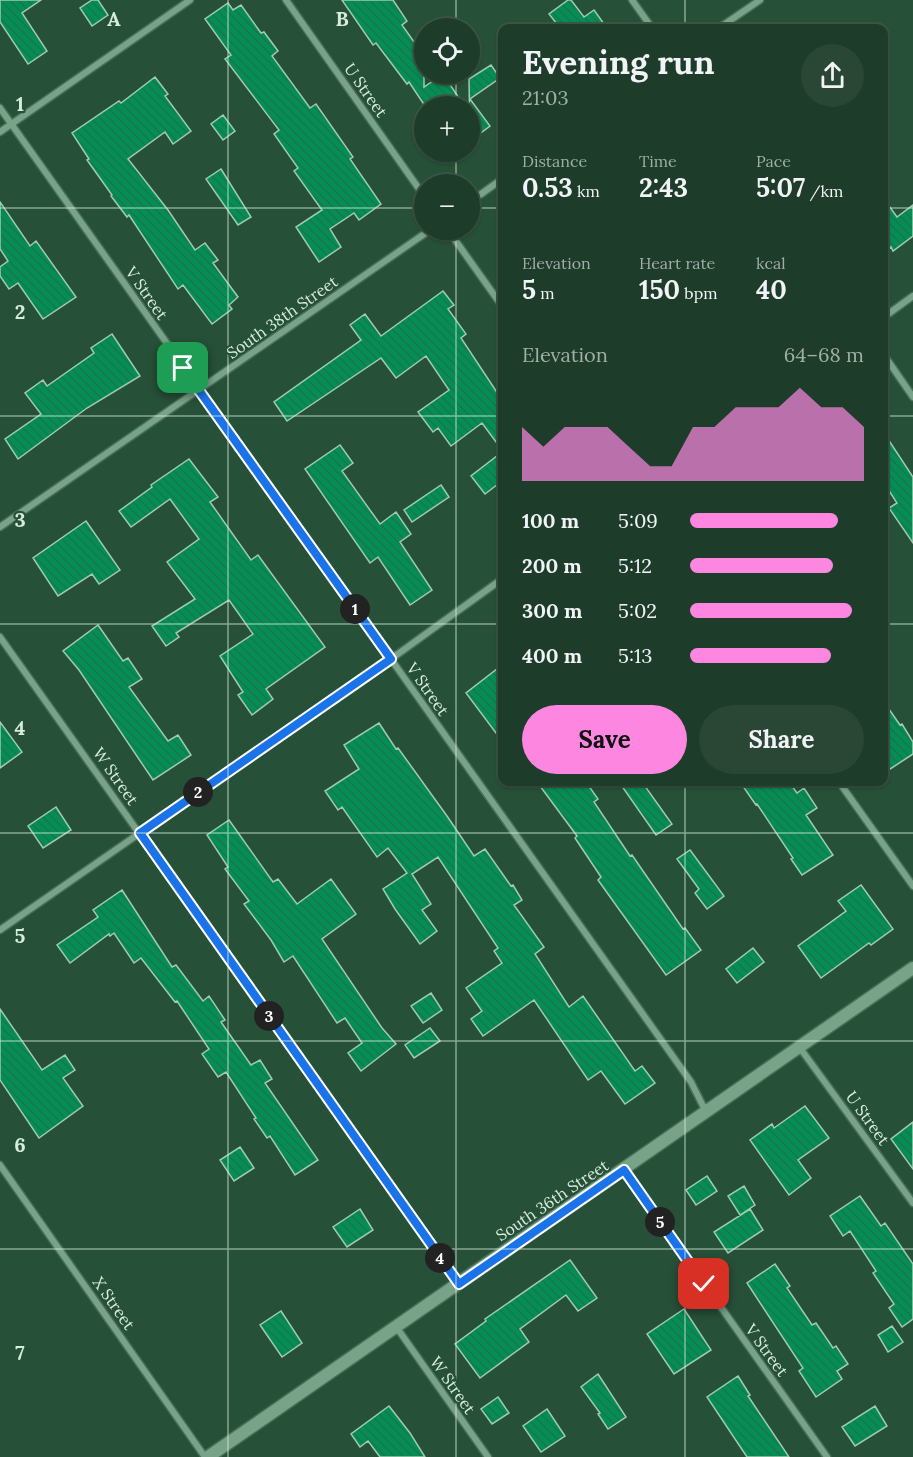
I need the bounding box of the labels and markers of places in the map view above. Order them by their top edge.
pin [157,342,208,393]
pin: 1 [340,594,370,624]
pin: 2 [183,777,213,807]
pin: 3 [254,1001,284,1031]
pin: 5 [645,1207,675,1237]
pin: 4 [425,1243,455,1273]
pin [678,1258,729,1309]

